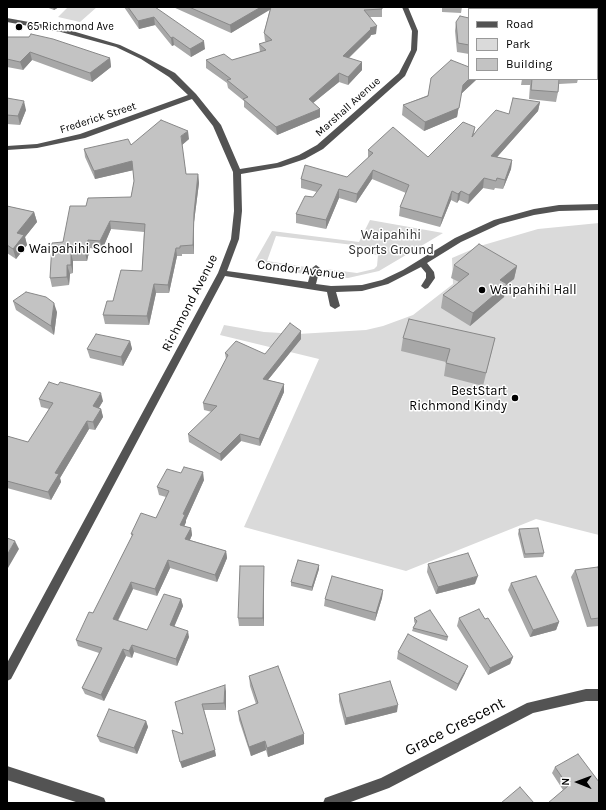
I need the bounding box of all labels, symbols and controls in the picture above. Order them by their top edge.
legend [468,8,598,80]
text: Road [506,17,534,31]
place label: 65 Richmond Ave [27,20,114,34]
marker: 65 Richmond Ave [14,22,24,32]
text: Park [506,37,530,51]
text: Building [506,57,552,71]
street label: Marshall Avenue [313,74,383,140]
street label: Frederick Street [58,99,138,137]
park label: Waipahihi Sports Ground [348,227,434,258]
place label: Waipahihi School [29,241,133,257]
marker: Waipahihi School [16,244,26,254]
street label: Richmond Avenue [159,252,221,354]
street label: Condor Avenue [256,257,346,283]
place label: Waipahihi Hall [490,282,577,298]
marker: Waipahihi Hall [477,285,487,295]
place label: BestStart Richmond Kindy [409,383,507,414]
marker: BestStart Richmond Kindy [510,393,520,403]
street label: Grace Crescent [402,694,508,760]
north arrow [558,762,598,802]
text: N [559,778,572,786]

